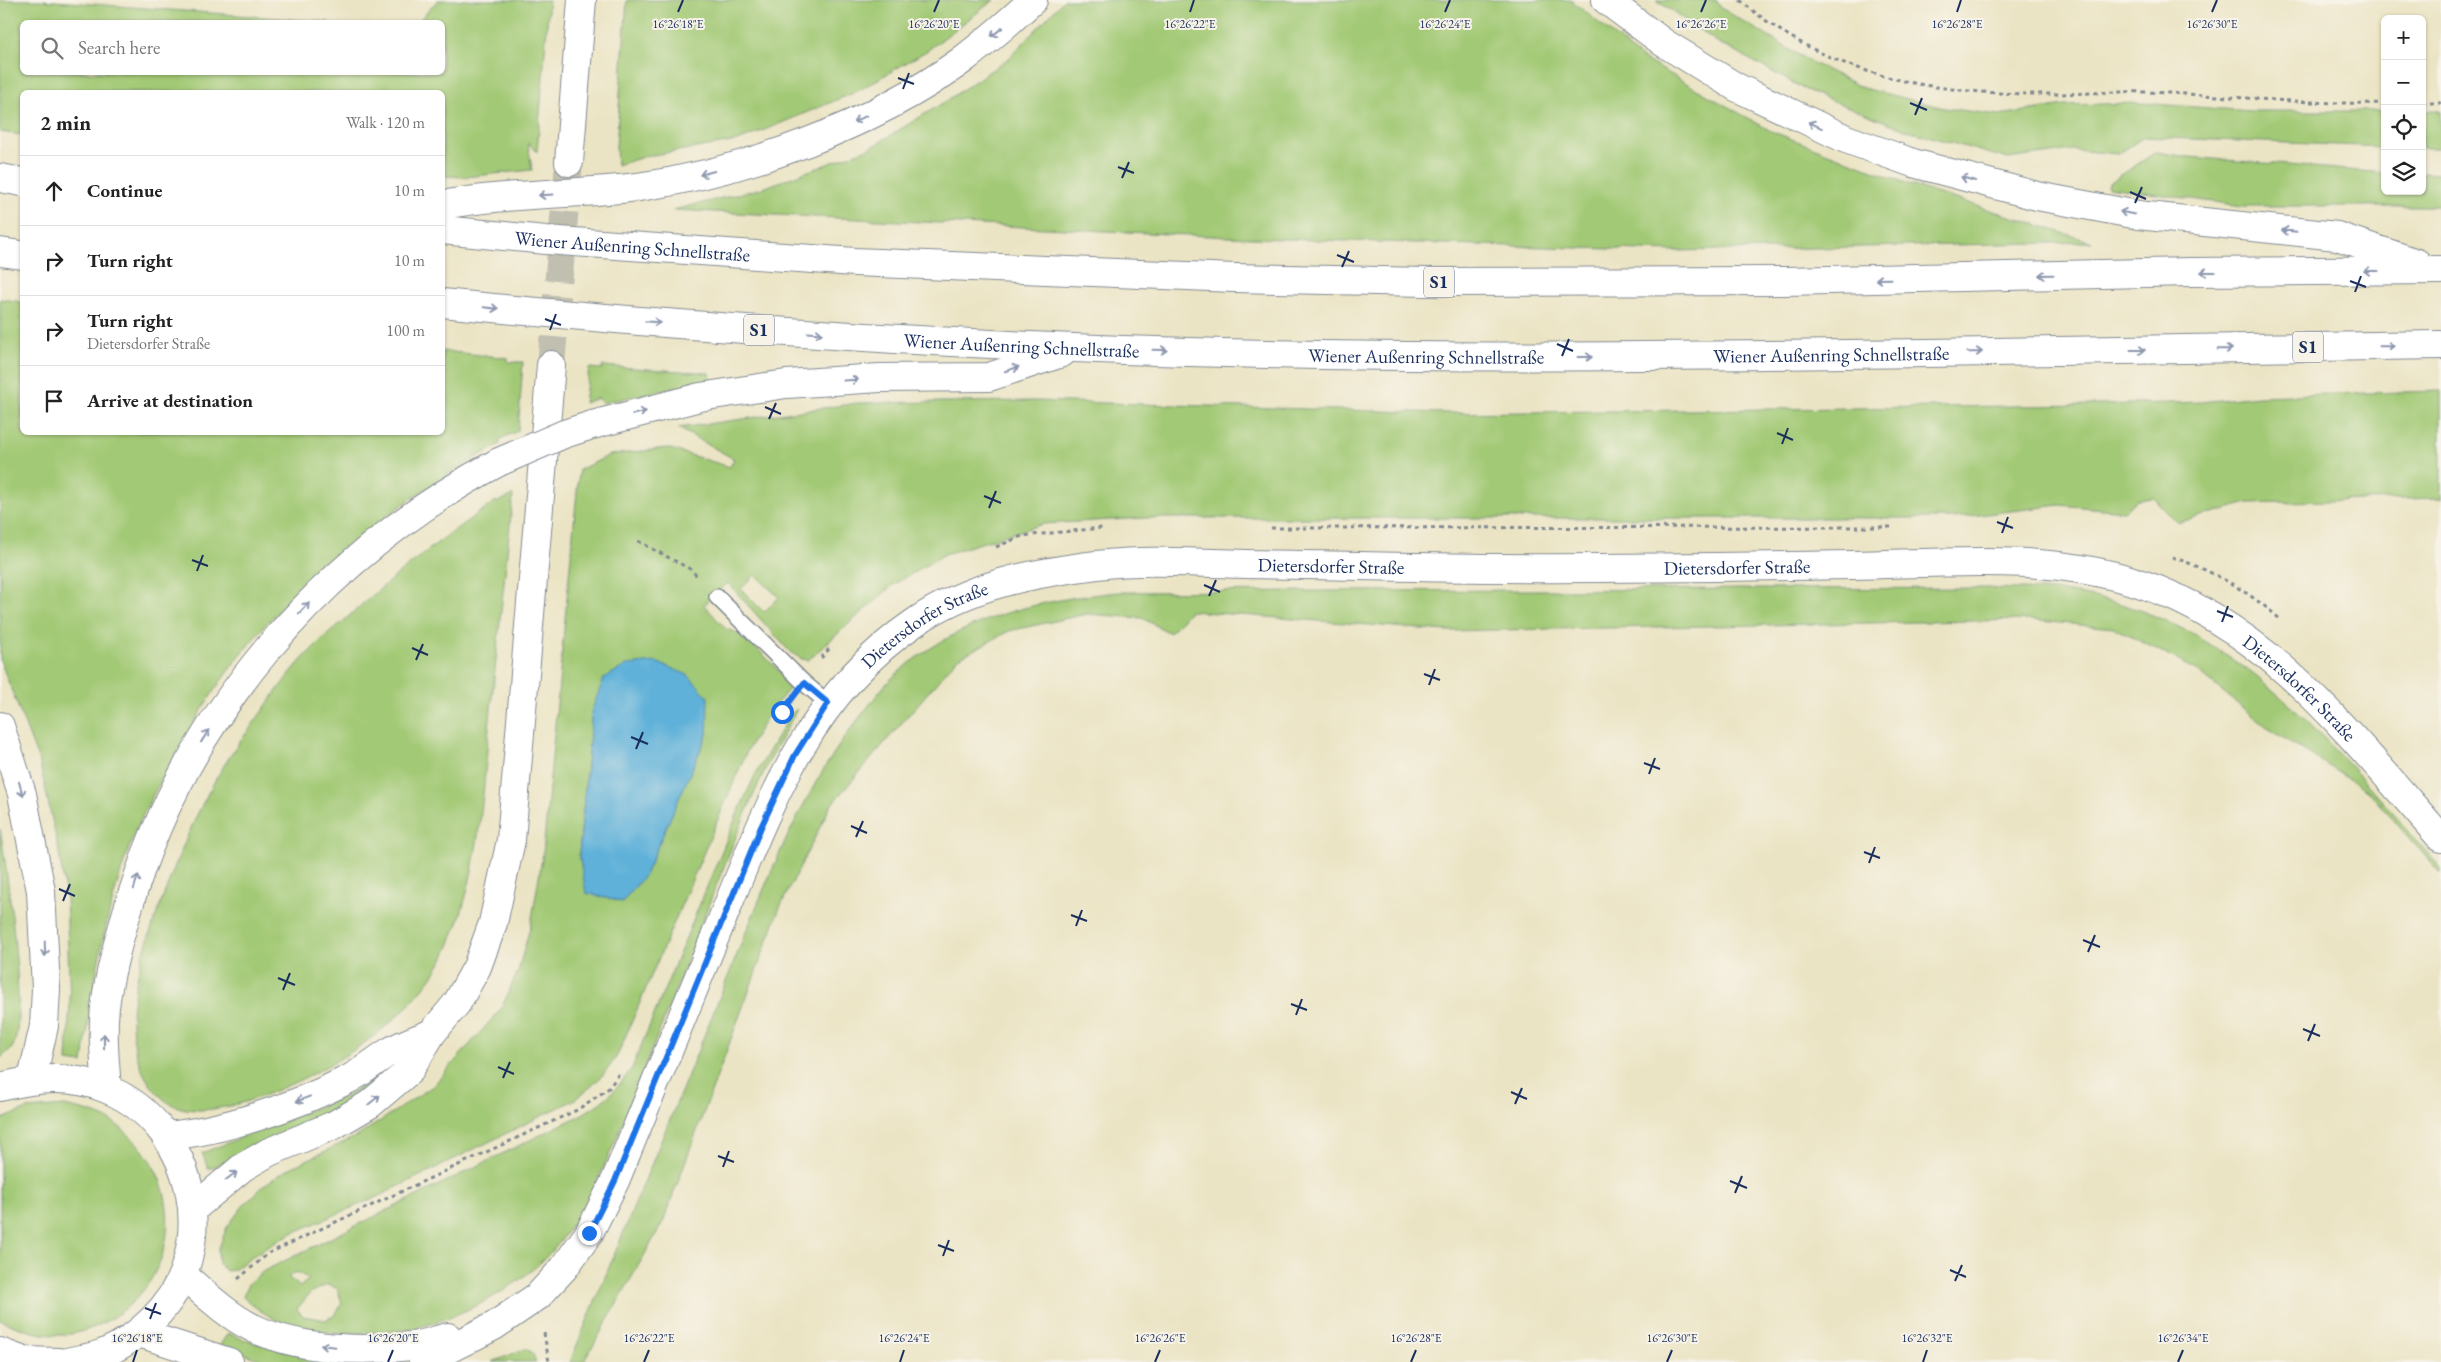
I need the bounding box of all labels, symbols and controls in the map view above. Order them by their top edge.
map controls [2381,15,2426,195]
button: + [2381,15,2426,60]
text: 16°26'18"E [652,16,704,32]
text: 16°26'20"E [908,16,960,32]
text: 16°26'22"E [1164,16,1216,32]
text: 16°26'24"E [1419,16,1471,32]
text: 16°26'26"E [1675,16,1727,32]
text: 16°26'28"E [1931,16,1983,32]
text: 16°26'30"E [2186,16,2238,32]
search box [20,20,445,75]
one-way arrow [990,26,1003,37]
icon: search [38,34,66,62]
text: Search here [78,35,160,60]
button: − [2381,60,2426,105]
button: locate [2381,105,2426,150]
text: 2 min [40,109,91,136]
text: Walk · 120 m [346,112,425,133]
one-way arrow [853,115,868,124]
one-way arrow [1808,120,1823,130]
button: layers [2381,150,2426,195]
one-way arrow [699,169,715,179]
one-way arrow [1961,173,1977,183]
icon: ahead [40,177,68,205]
text: Continue [87,178,162,203]
text: 10 m [394,180,425,201]
one-way arrow [538,191,554,200]
one-way arrow [2119,207,2135,217]
street label: Wiener Außenring Schnellstraße [513,225,751,267]
one-way arrow [2281,226,2297,236]
icon: right [40,247,68,275]
text: Turn right [87,248,173,273]
text: 10 m [394,250,425,271]
road number: S1 [1424,266,1454,298]
one-way arrow [2363,266,2380,276]
one-way arrow [2201,267,2217,277]
one-way arrow [2038,270,2054,280]
one-way arrow [1876,274,1892,284]
one-way arrow [483,303,499,313]
text: Turn right [87,308,173,333]
road number: S1 [744,314,774,346]
icon: right [40,317,68,345]
one-way arrow [645,318,661,327]
text: 100 m [386,320,425,341]
street label: Wiener Außenring Schnellstraße [903,327,1140,363]
one-way arrow [807,329,823,338]
road number: S1 [2293,332,2323,362]
text: Dietersdorfer Straße [87,333,210,354]
street label: Wiener Außenring Schnellstraße [1713,341,1949,369]
one-way arrow [2378,341,2395,351]
street label: Wiener Außenring Schnellstraße [1308,343,1544,370]
one-way arrow [2216,344,2232,354]
one-way arrow [2129,345,2145,355]
one-way arrow [1152,346,1168,355]
one-way arrow [1966,347,1983,357]
one-way arrow [1576,352,1593,362]
one-way arrow [1004,364,1020,374]
one-way arrow [843,375,859,384]
icon: arrive [40,387,68,415]
text: Arrive at destination [87,388,253,413]
one-way arrow [631,408,647,417]
street label: Dietersdorfer Straße [1258,552,1405,580]
street label: Dietersdorfer Straße [1664,554,1811,581]
street label: Dietersdorfer Straße [856,576,991,674]
one-way arrow [298,601,310,614]
street label: Dietersdorfer Straße [2238,629,2362,747]
route start [771,701,794,724]
one-way arrow [200,729,210,743]
one-way arrow [16,781,26,797]
one-way arrow [131,874,141,890]
one-way arrow [40,941,50,957]
one-way arrow [99,1033,109,1049]
one-way arrow [296,1095,311,1104]
one-way arrow [367,1095,380,1106]
one-way arrow [224,1171,238,1181]
route end [578,1222,601,1245]
text: 16°26'18"E [111,1330,163,1346]
text: 16°26'20"E [367,1330,419,1346]
text: 16°26'22"E [623,1330,675,1346]
text: 16°26'24"E [878,1330,930,1346]
text: 16°26'26"E [1134,1330,1186,1346]
text: 16°26'28"E [1390,1330,1442,1346]
text: 16°26'30"E [1646,1330,1698,1346]
text: 16°26'32"E [1901,1330,1953,1346]
text: 16°26'34"E [2157,1330,2209,1346]
one-way arrow [321,1341,337,1351]

